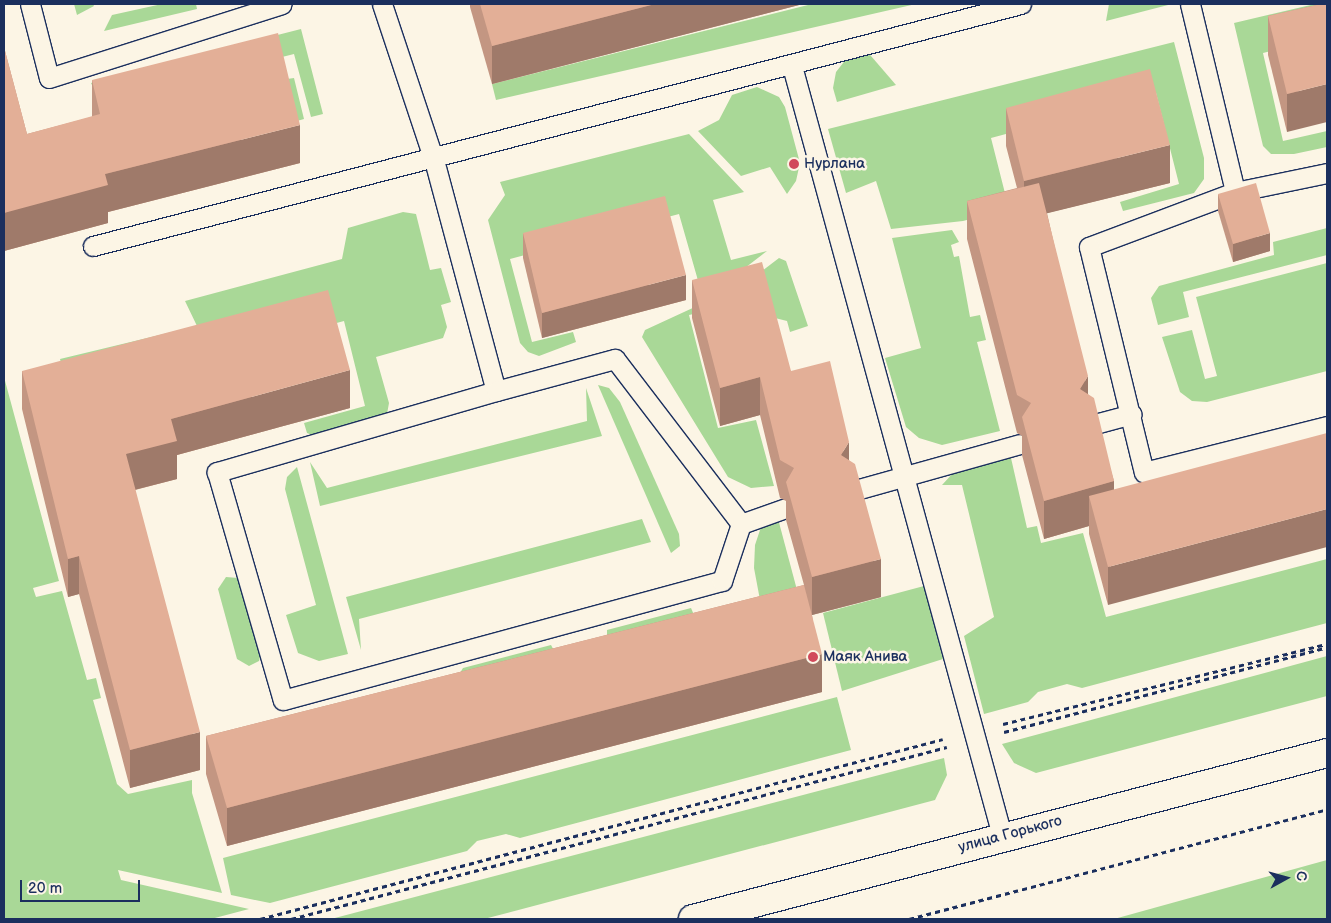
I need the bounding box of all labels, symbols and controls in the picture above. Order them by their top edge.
place label: Нурлана [804,155,865,173]
marker: Нурлана [788,158,800,170]
place label: Маяк Анива [823,648,907,666]
marker: Маяк Анива [807,651,819,663]
street label: улица Горького [956,812,1064,856]
north arrow [1261,853,1311,903]
scale bar [22,870,142,902]
text: С [1292,870,1310,882]
text: 20 m [28,879,62,898]

